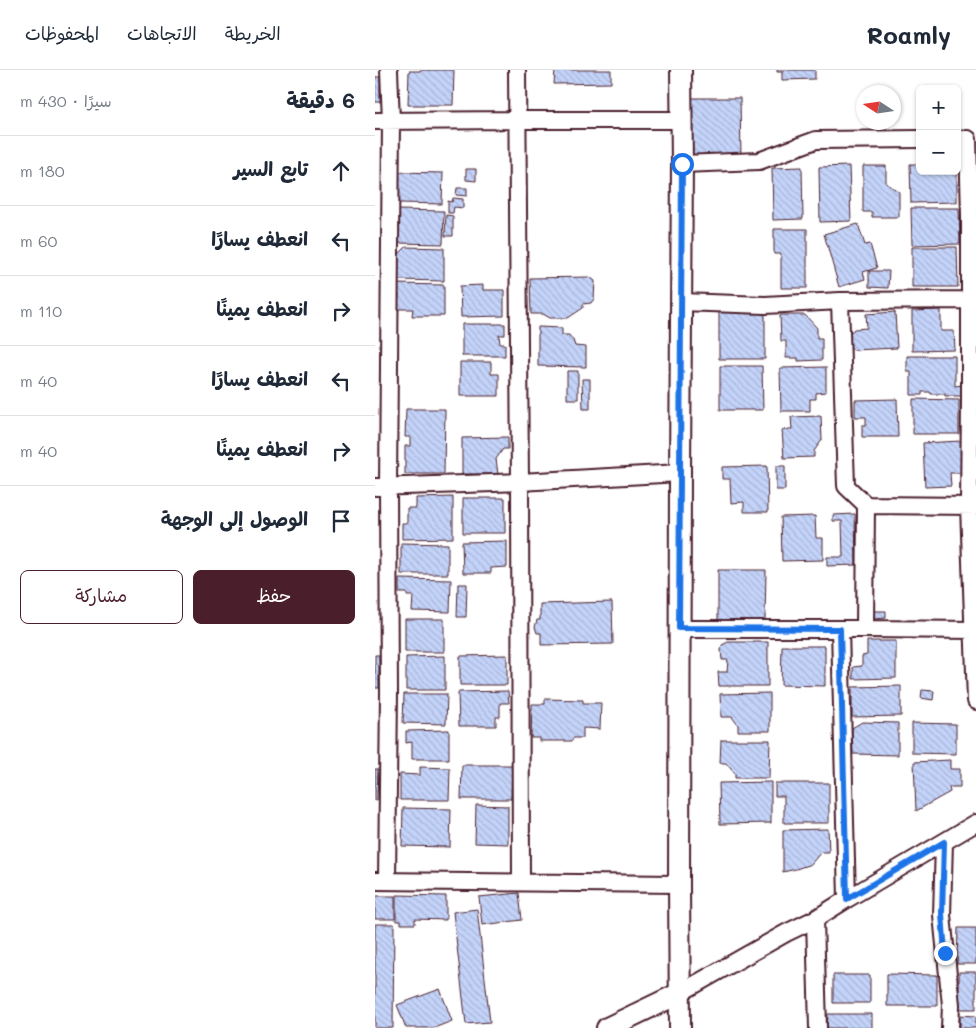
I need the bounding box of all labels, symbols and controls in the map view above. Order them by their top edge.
text: Roamly [867,19,951,50]
text: المحفوظات [25,21,99,45]
text: الاتجاهات [127,21,197,45]
text: الخريطة [225,21,281,45]
north arrow [856,85,901,130]
map controls [916,85,961,175]
button: + [916,85,961,130]
text: 6 دقيقة [286,86,355,113]
text: سيرًا · 430 m [20,90,112,111]
button: − [916,130,961,175]
route start [671,153,694,176]
text: تابع السير [233,156,308,181]
icon: ahead [327,157,355,185]
text: 180 m [20,160,65,181]
text: انعطف يسارًا [211,226,308,251]
icon: left [327,227,355,255]
text: 60 m [20,230,57,251]
text: انعطف يمينًا [216,296,308,321]
icon: right [327,297,355,325]
text: 110 m [20,300,62,321]
text: انعطف يسارًا [211,366,308,391]
icon: left [327,367,355,395]
text: 40 m [20,370,57,391]
text: انعطف يمينًا [216,436,308,461]
icon: right [327,437,355,465]
text: 40 m [20,440,57,461]
text: الوصول إلى الوجهة [161,506,308,531]
icon: arrive [327,507,355,535]
button: مشاركة [20,570,183,624]
button: حفظ [193,570,355,624]
route end [934,942,957,965]

